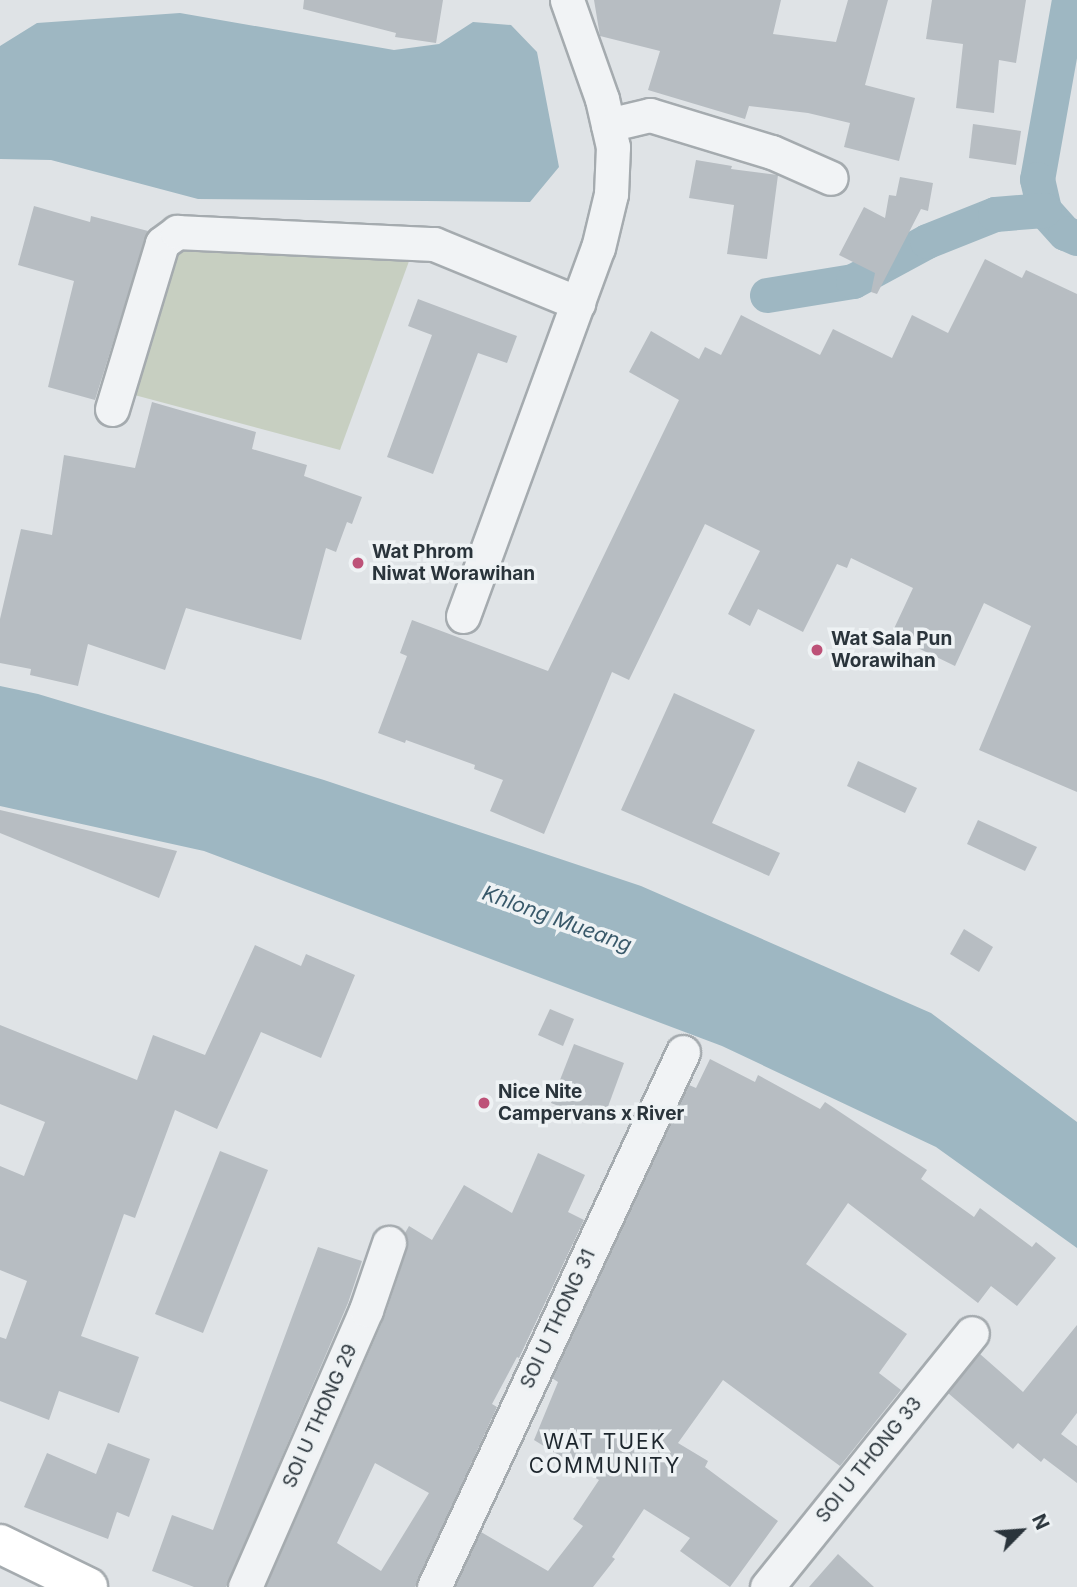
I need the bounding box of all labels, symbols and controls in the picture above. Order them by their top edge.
place label: Wat Phrom Niwat Worawihan [372,541,535,585]
marker: Wat Phrom Niwat Worawihan [350,555,366,571]
place label: Wat Sala Pun Worawihan [831,628,952,672]
marker: Wat Sala Pun Worawihan [809,642,825,658]
water label: Khlong Mueang [479,880,635,958]
place label: Nice Nite Campervans x River [498,1081,684,1125]
marker: Nice Nite Campervans x River [476,1095,492,1111]
street label: SOI U THONG 31 [516,1246,600,1392]
street label: SOI U THONG 29 [278,1341,362,1491]
street label: SOI U THONG 33 [811,1393,927,1527]
district label: WAT TUEK COMMUNITY [530,1429,680,1479]
north arrow [986,1496,1056,1566]
text: N [1027,1510,1054,1533]

